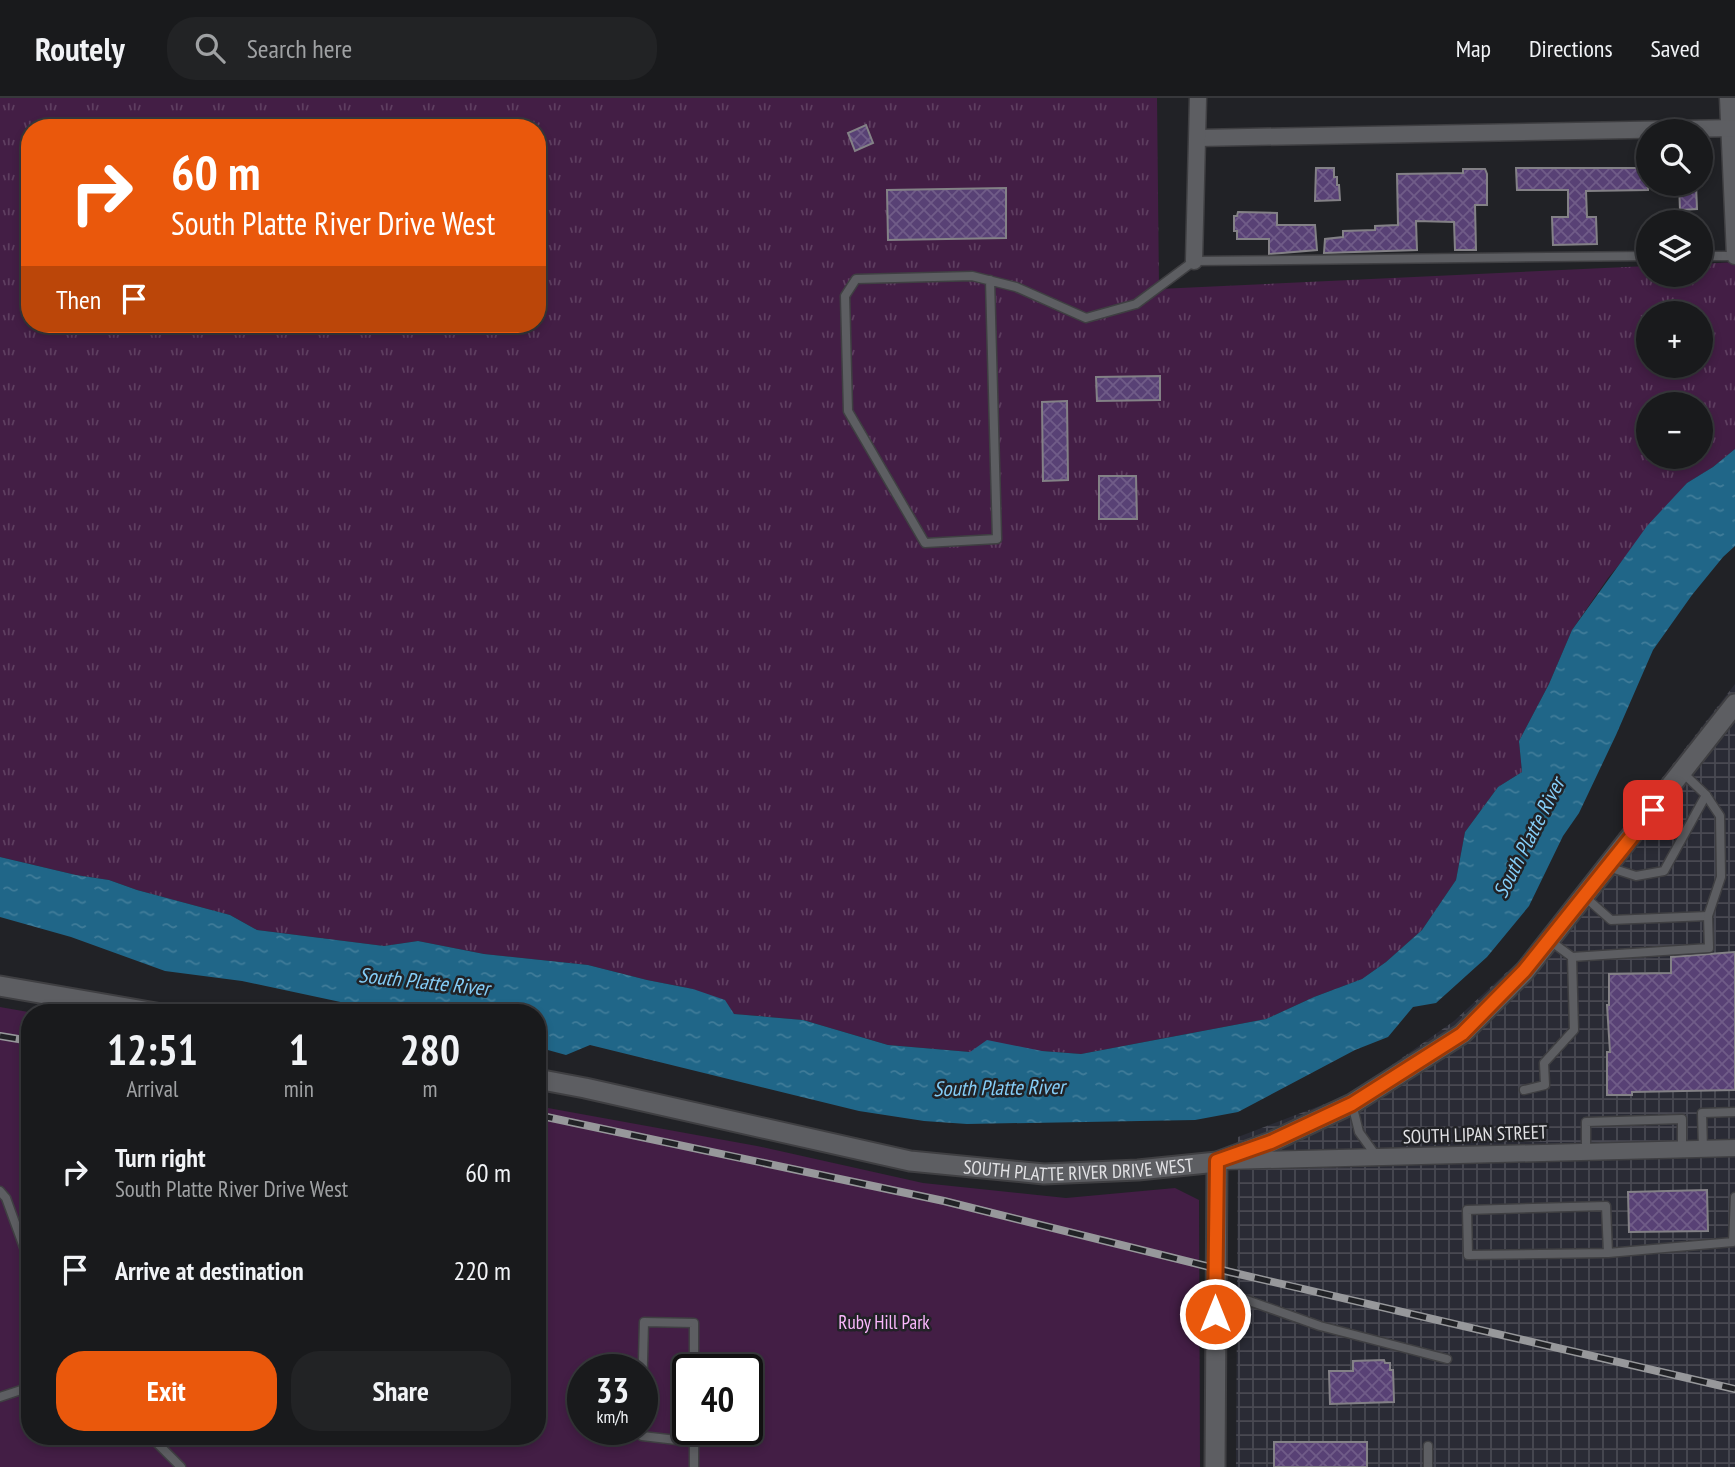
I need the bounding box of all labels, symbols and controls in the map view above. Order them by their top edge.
search box [167,17,657,80]
text: Routely [35,27,125,70]
icon: search [191,29,229,67]
text: Search here [247,32,352,65]
text: Map [1456,33,1491,64]
text: Directions [1529,33,1613,64]
text: Saved [1651,33,1700,64]
map controls [1636,119,1713,469]
button: search [1636,119,1713,196]
text: 60 m [171,140,260,204]
icon: right [56,147,147,238]
text: South Platte River Drive West [171,202,495,244]
button: layers [1636,210,1713,287]
icon: arrive [115,280,153,318]
text: Then [56,283,101,316]
button: + [1636,301,1713,378]
button: − [1636,392,1713,469]
water label: South Platte River [1487,770,1572,902]
pin [1623,780,1683,840]
icon: arrive [1634,791,1672,829]
water label: South Platte River [357,961,494,1002]
text: 12:51 [107,1022,198,1077]
text: 1 [289,1022,309,1077]
text: 280 [400,1022,460,1077]
water label: South Platte River [933,1073,1068,1102]
text: Arrival [126,1074,178,1103]
text: min [284,1074,314,1103]
text: m [422,1074,437,1103]
street label: SOUTH LIPAN STREET [1402,1119,1548,1149]
text: Turn right [115,1141,206,1174]
street label: SOUTH PLATTE RIVER DRIVE WEST [962,1152,1195,1186]
icon: right [56,1153,94,1191]
text: 60 m [465,1156,511,1189]
text: South Platte River Drive West [115,1174,348,1203]
icon: arrive [56,1251,94,1289]
text: Arrive at destination [115,1254,304,1287]
text: 220 m [453,1254,511,1287]
position arrow [1178,1277,1252,1351]
park label: Ruby Hill Park [838,1310,930,1334]
button: Exit [56,1351,277,1431]
button: Share [291,1351,511,1431]
speed limit sign: 40 [672,1354,763,1445]
text: 33 [596,1367,629,1413]
text: km/h [597,1405,628,1428]

